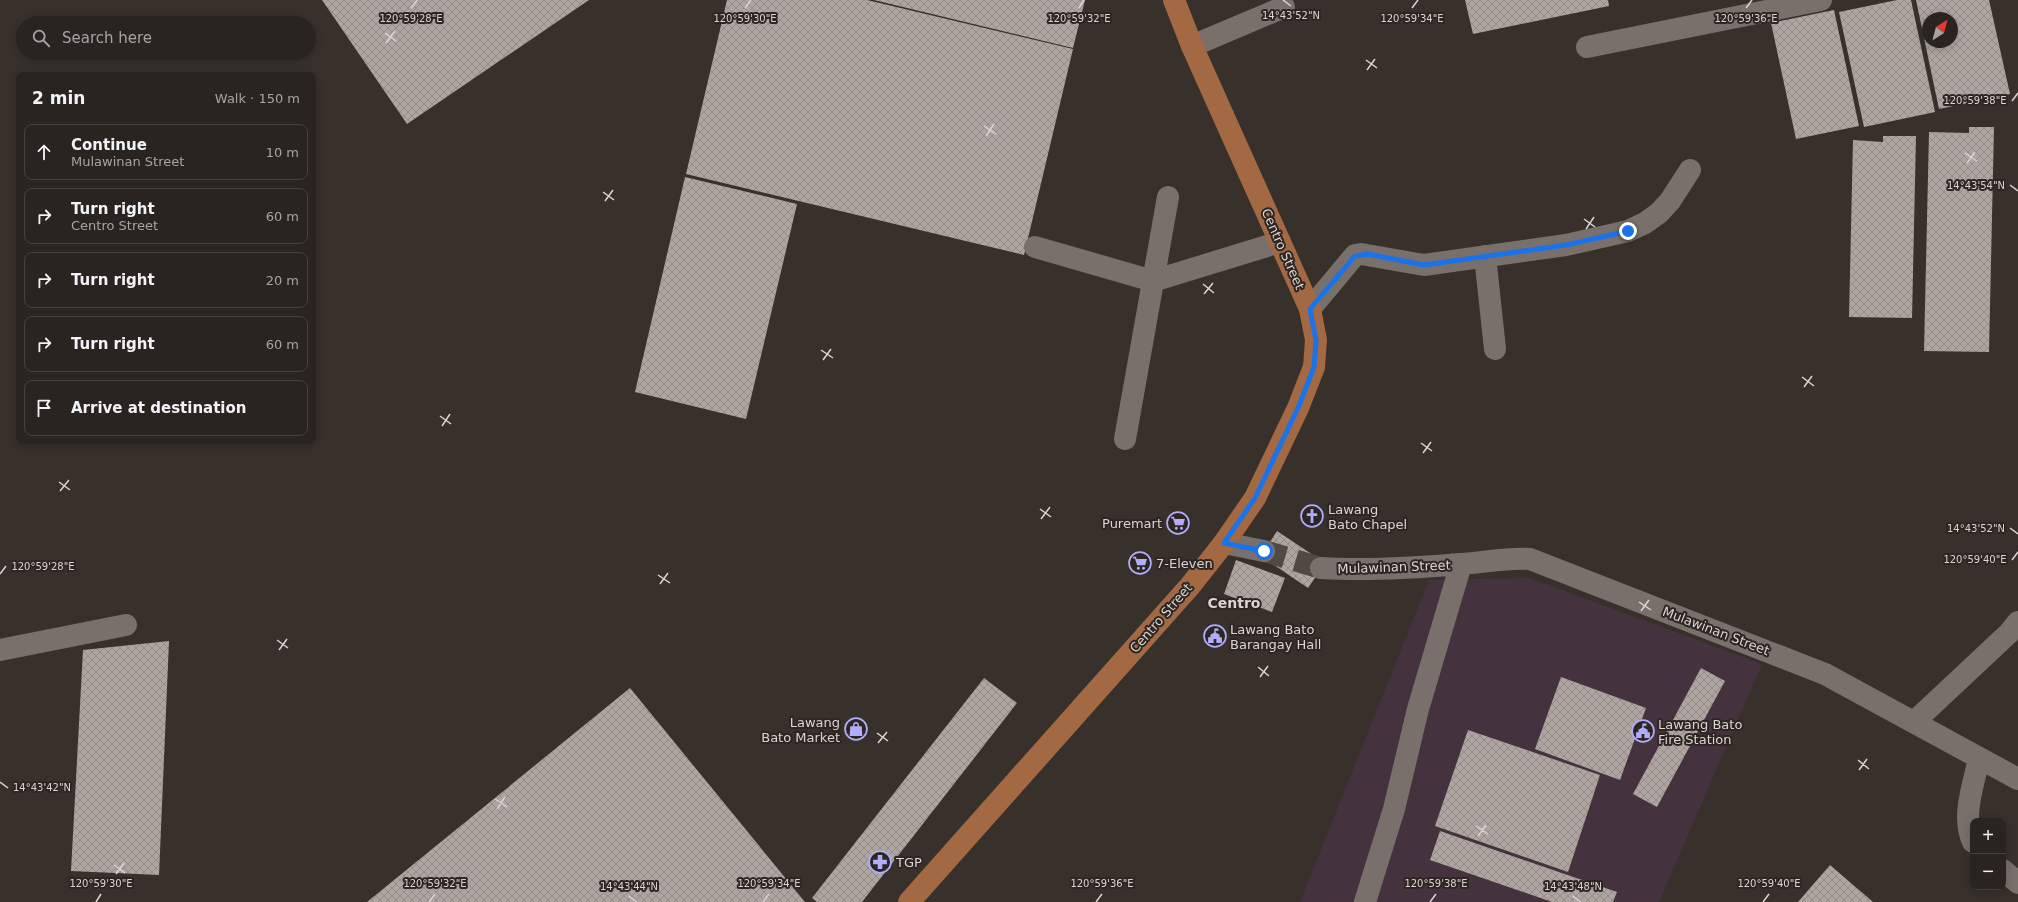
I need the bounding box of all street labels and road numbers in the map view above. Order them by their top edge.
street label: Centro Street [1258,206,1308,292]
street label: Mulawinan Street [1337,558,1451,576]
street label: Centro Street [1127,580,1195,656]
street label: Mulawinan Street [1660,604,1772,658]

